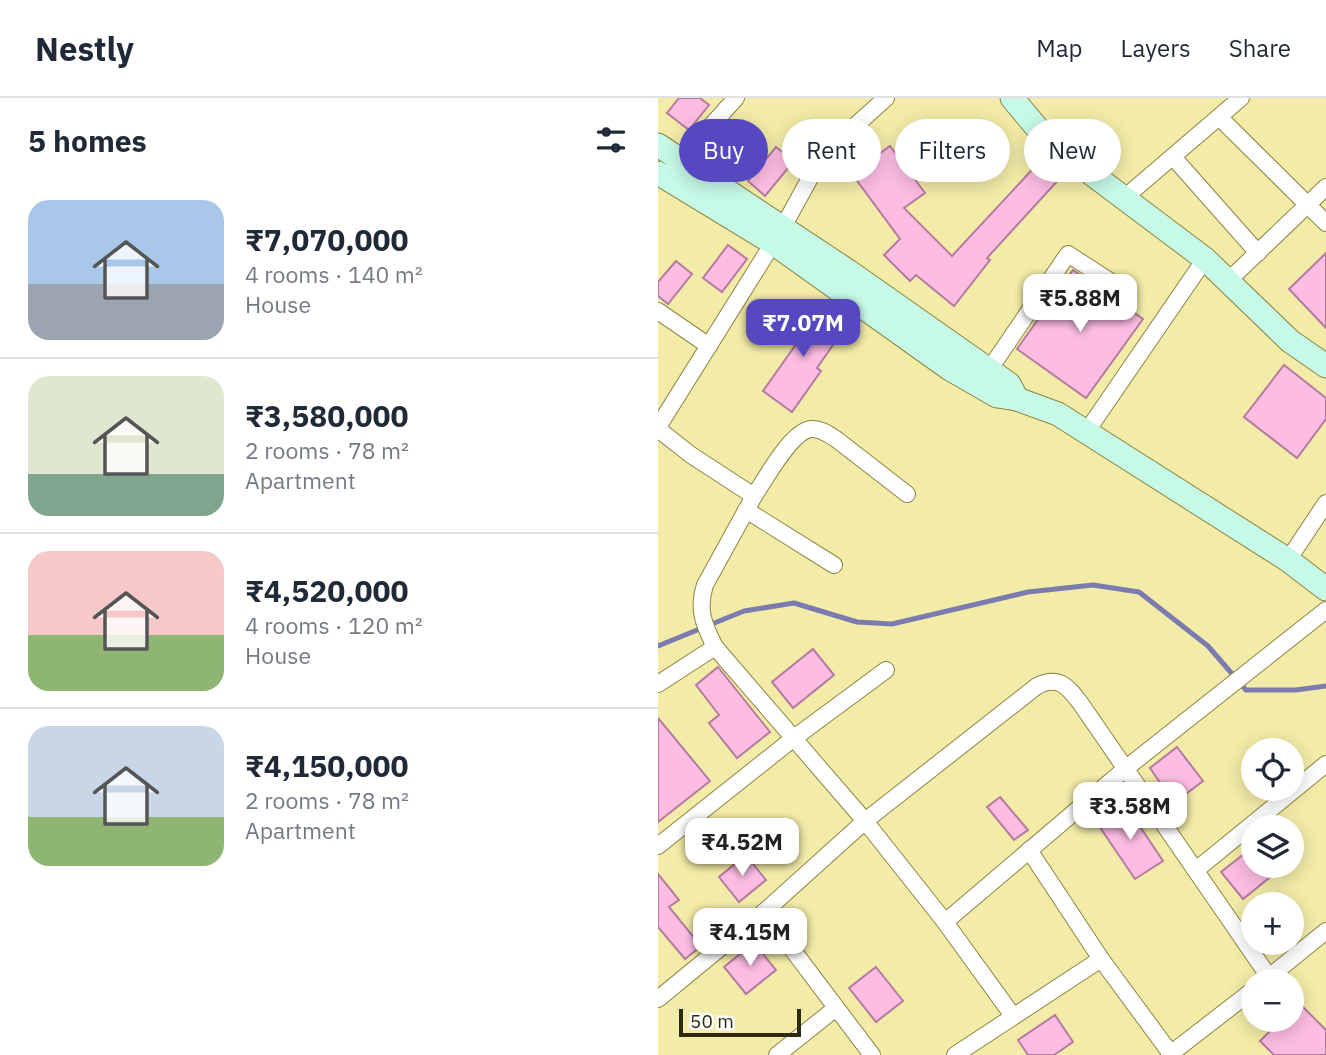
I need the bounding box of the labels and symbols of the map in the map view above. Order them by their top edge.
pin: ₹5.88M [1023,274,1137,334]
pin: ₹7.07M [746,300,860,359]
pin: ₹3.58M [1073,782,1187,842]
pin: ₹4.52M [685,818,799,878]
pin: ₹4.15M [693,908,807,968]
scale bar [679,1006,802,1038]

